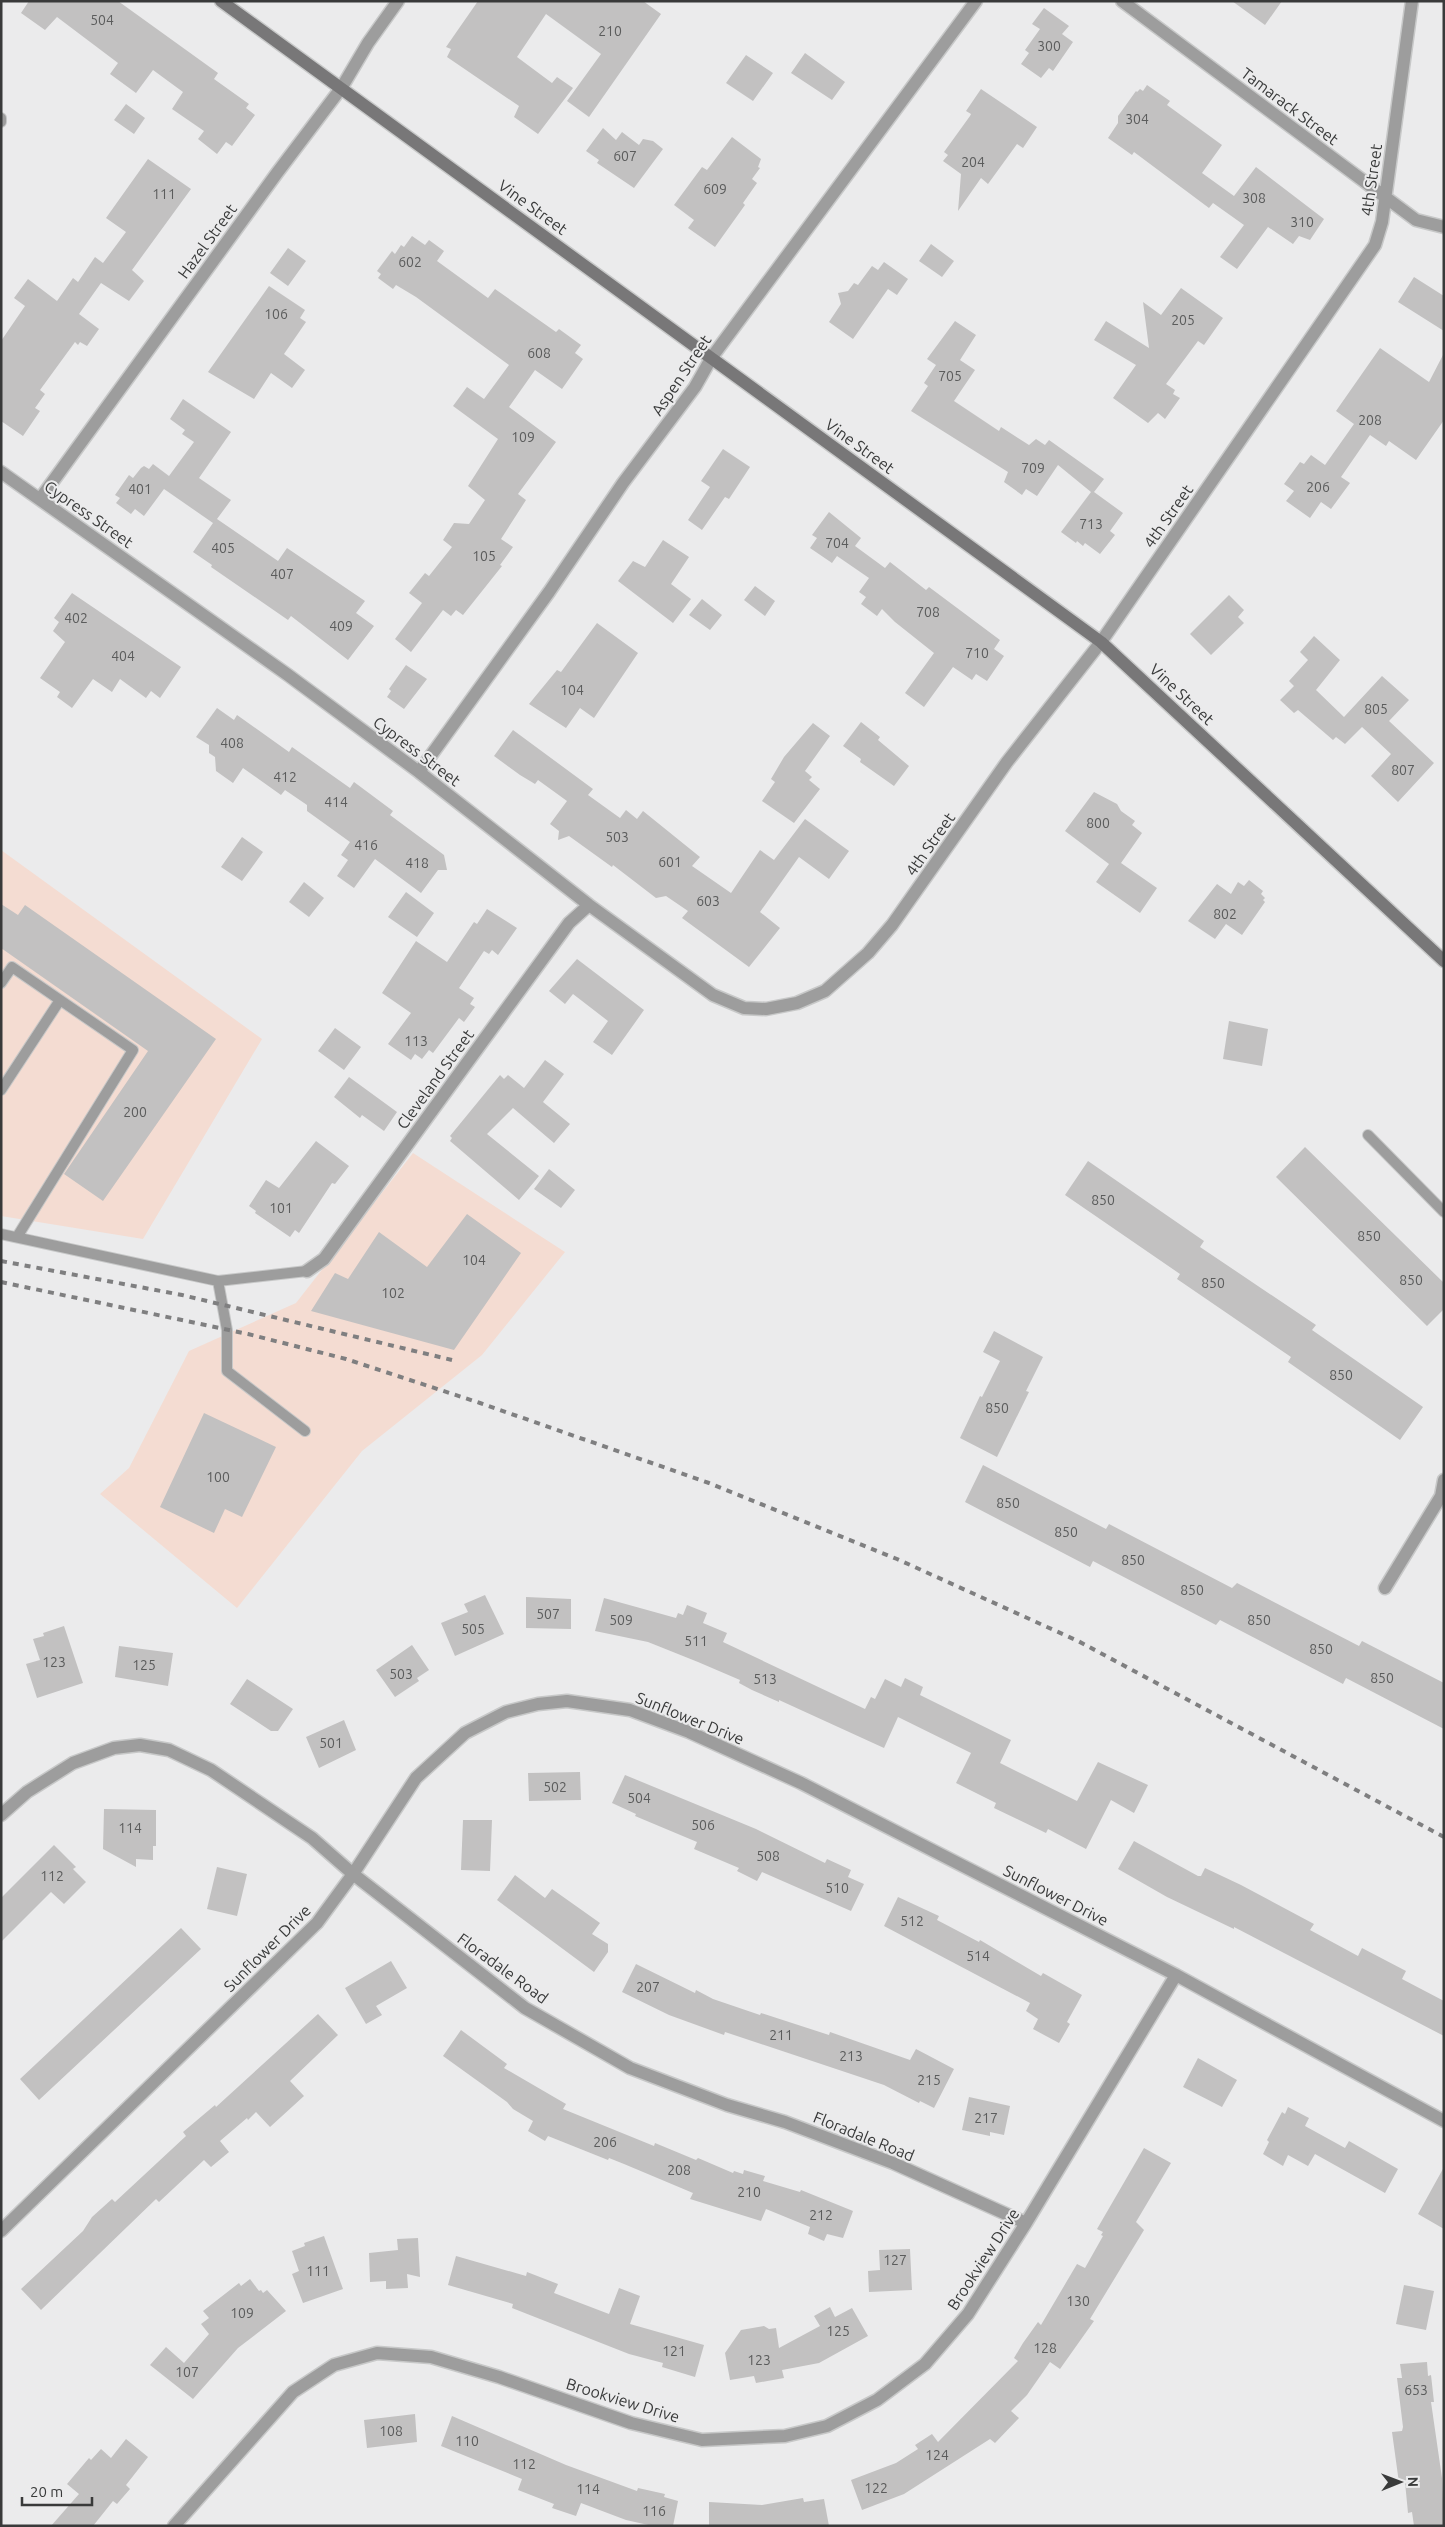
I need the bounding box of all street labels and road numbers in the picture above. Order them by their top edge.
street label: Tamarack Street [1238,64,1343,149]
street label: 4th Street [1357,142,1385,217]
street label: Vine Street [495,176,572,238]
street label: Hazel Street [174,200,241,282]
street label: Aspen Street [647,331,715,419]
street label: Vine Street [822,415,899,477]
street label: Cypress Street [41,477,137,552]
street label: 4th Street [1140,480,1197,551]
street label: Vine Street [1146,660,1218,729]
street label: Cypress Street [370,713,465,790]
street label: 4th Street [902,808,959,879]
street label: Cleveland Street [393,1025,478,1132]
street label: Sunflower Drive [633,1688,747,1748]
street label: Sunflower Drive [1001,1861,1111,1929]
street label: Sunflower Drive [220,1901,314,1995]
street label: Floradale Road [454,1929,552,2007]
street label: Floradale Road [811,2108,917,2164]
street label: Brookview Drive [943,2205,1023,2313]
street label: Brookview Drive [564,2374,682,2426]

